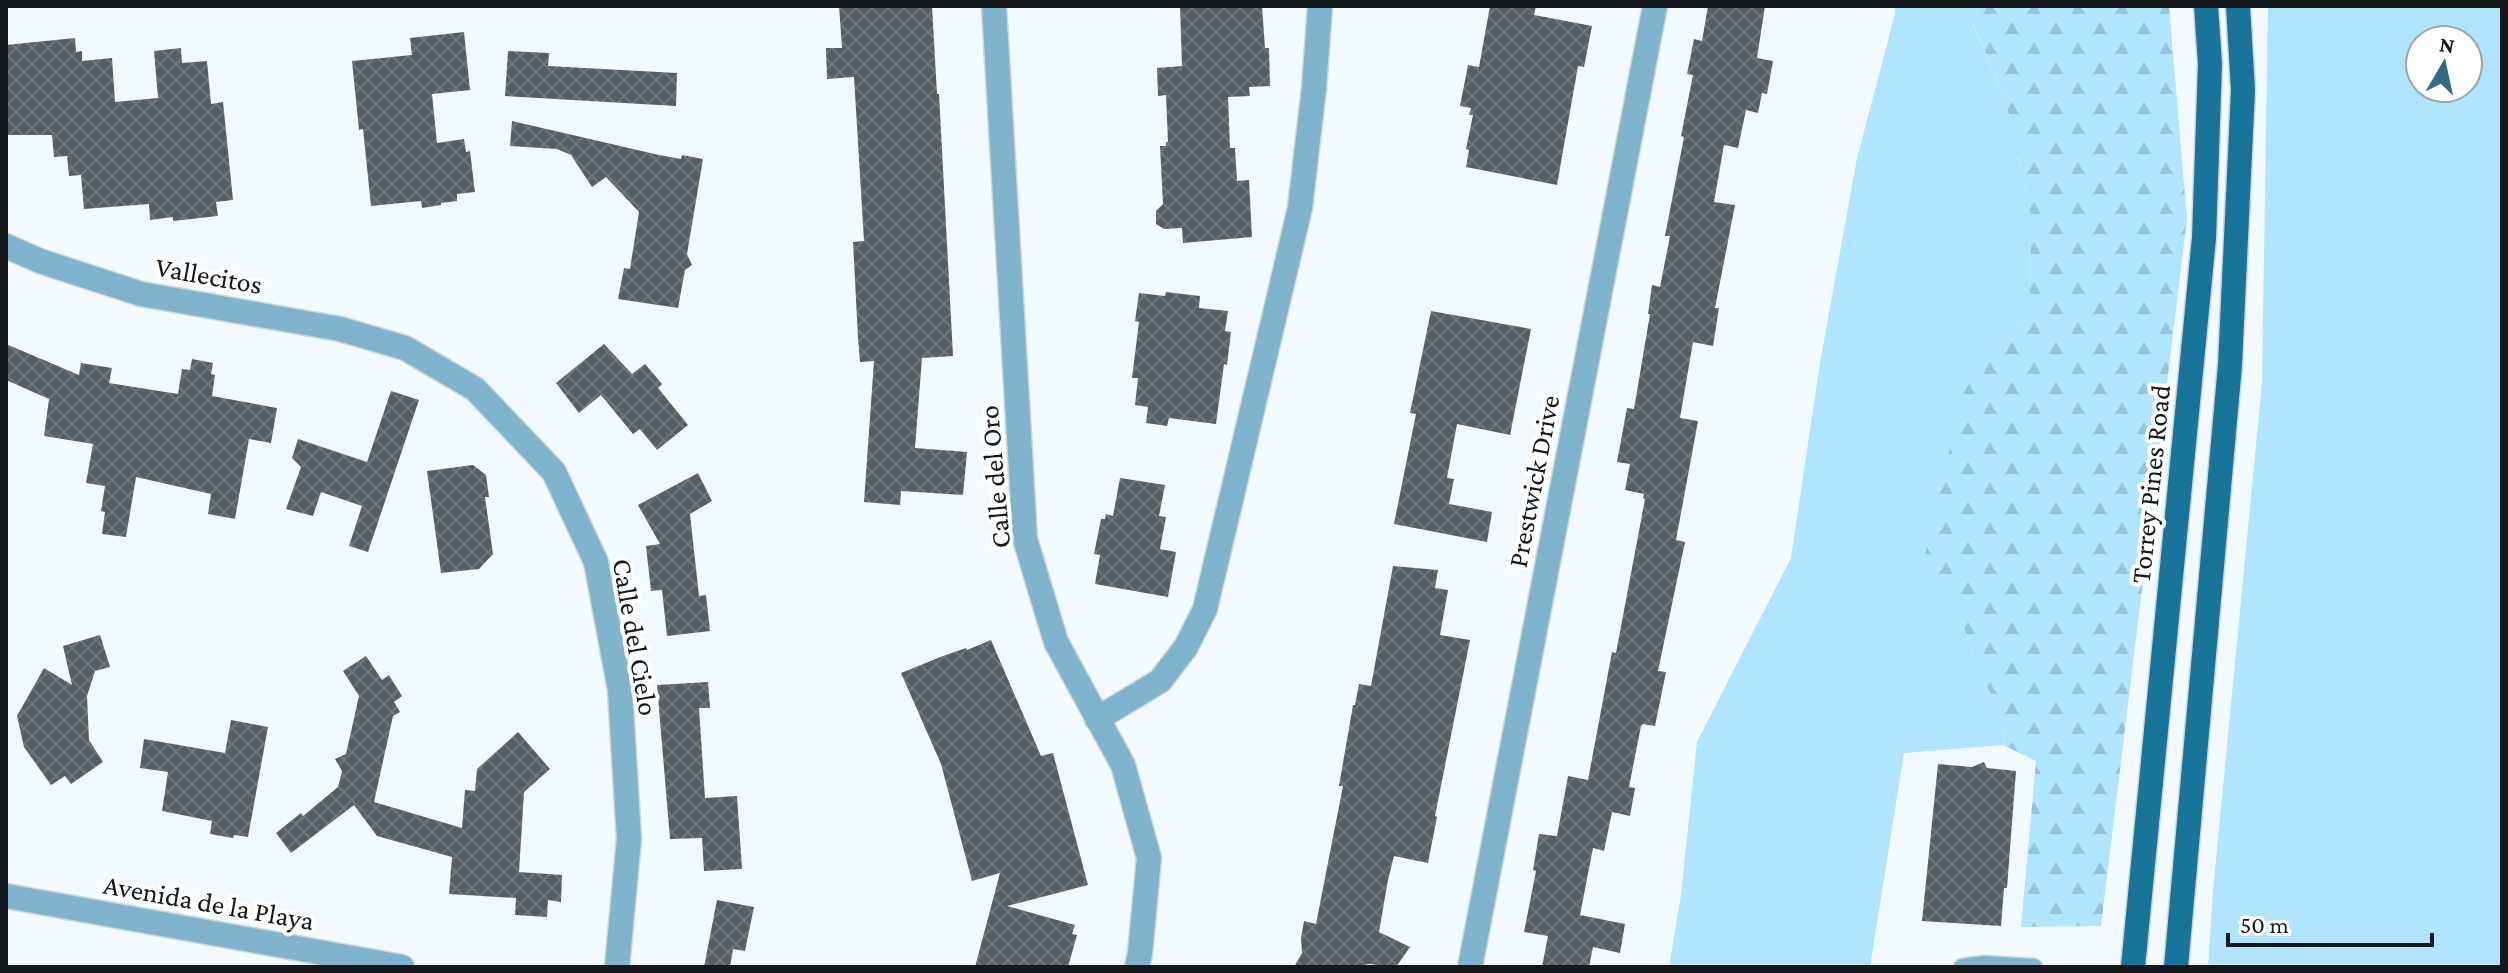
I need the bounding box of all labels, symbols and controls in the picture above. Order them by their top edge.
north arrow [2404,24,2484,104]
text: N [2438,31,2456,58]
street label: Vallecitos [153,251,265,300]
street label: Torrey Pines Road [2125,383,2176,585]
street label: Prestwick Drive [1502,392,1565,570]
street label: Calle del Oro [973,404,1016,550]
street label: Calle del Cielo [606,556,665,718]
street label: Avenida de la Playa [101,869,317,936]
scale bar [2228,897,2432,947]
text: 50 m [2240,911,2289,938]

